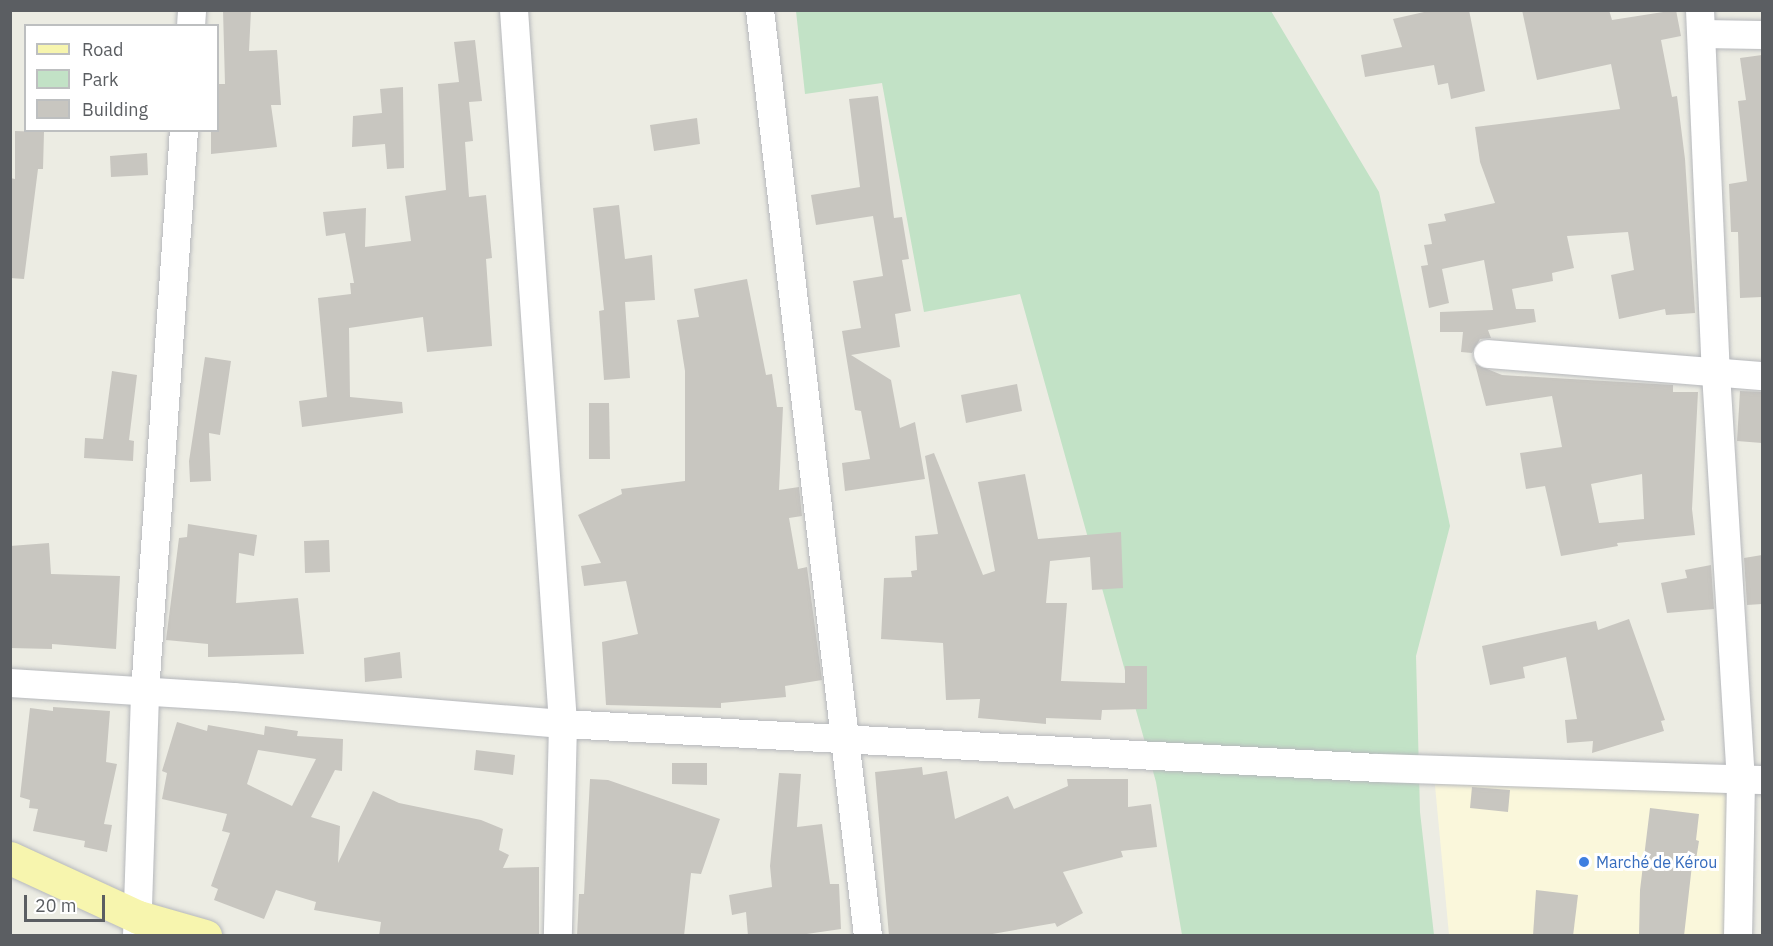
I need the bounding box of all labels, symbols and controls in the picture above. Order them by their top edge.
legend [24,24,219,132]
text: Road [82,38,123,61]
text: Park [82,68,118,91]
text: Building [82,98,148,121]
place label: Marché de Kérou [1596,852,1717,872]
marker: Marché de Kérou [1577,855,1591,869]
scale bar [27,883,108,921]
text: 20 m [35,894,77,917]

